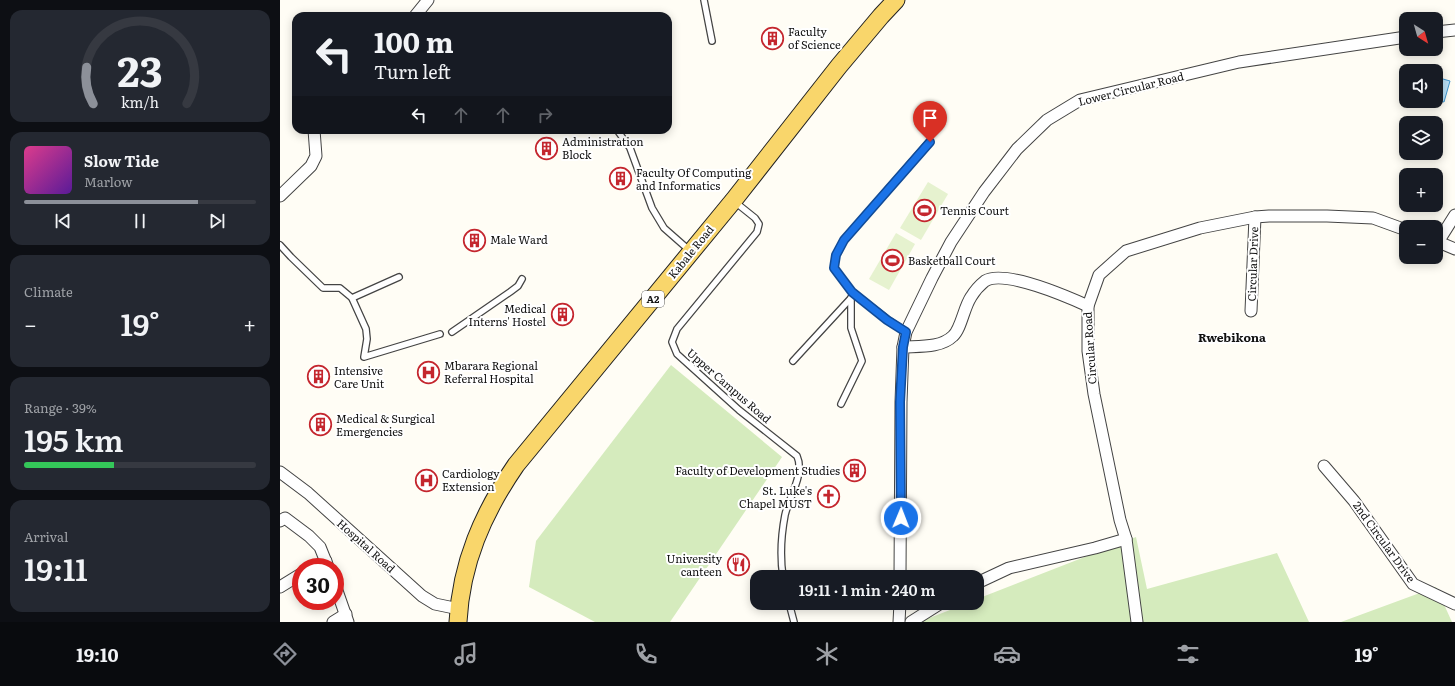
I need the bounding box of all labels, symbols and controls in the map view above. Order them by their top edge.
north arrow [1399,12,1443,56]
map controls [1399,12,1443,264]
text: 100 m [374,20,454,62]
place label: Faculty of Science [788,23,841,52]
building icon: Faculty of Science [759,25,785,51]
icon: left [308,28,360,80]
text: 23 [117,38,163,100]
text: Turn left [374,58,451,85]
button: sound [1399,64,1443,108]
street label: Lower Circular Road [1076,67,1185,109]
text: km/h [121,91,160,112]
pin [913,101,947,142]
icon: left [408,104,430,126]
icon: ahead [450,104,472,126]
icon: ahead [492,104,514,126]
icon: right [534,104,556,126]
icon: arrive [919,107,941,129]
button: layers [1399,116,1443,160]
place label: Administration Block [562,133,644,162]
building icon: Administration Block [534,135,560,161]
text: Slow Tide [84,149,159,172]
place label: Faculty Of Computing and Informatics [636,164,752,193]
building icon: Faculty Of Computing and Informatics [608,166,634,192]
button: + [1399,168,1443,212]
text: Marlow [84,172,132,191]
sports icon: Tennis Court [911,198,937,224]
place label: Tennis Court [940,202,1009,218]
icon: previous [52,210,74,232]
icon: pause [129,210,151,232]
icon: next [206,210,228,232]
button: − [1399,220,1443,264]
street label: Kabale Road [664,221,717,281]
street label: Circular Drive [1243,226,1261,302]
building icon: Male Ward [461,227,487,253]
place label: Male Ward [490,231,548,247]
sports icon: Basketball Court [879,248,905,274]
place label: Basketball Court [908,252,996,268]
text: Climate [24,282,73,301]
road number: A2 [642,291,664,307]
place label: Medical Interns' Hostel [469,300,546,329]
text: 19° [120,301,160,345]
building icon: Medical Interns' Hostel [549,302,575,328]
text: − [24,307,37,340]
text: + [243,307,256,340]
street label: Circular Road [1078,311,1100,385]
district label: Rwebikona [1198,328,1266,346]
street label: Upper Campus Road [684,344,775,426]
place label: Mbarara Regional Referral Hospital [444,357,538,386]
hospital icon: Mbarara Regional Referral Hospital [415,359,441,385]
place label: Intensive Care Unit [334,362,385,391]
building icon: Intensive Care Unit [305,364,331,390]
text: Range · 39% [24,398,97,417]
place label: Medical & Surgical Emergencies [336,410,435,439]
building icon: Medical & Surgical Emergencies [307,412,333,438]
text: 195 km [24,417,124,461]
building icon: Faculty of Development Studies [842,458,868,484]
place label: Faculty of Development Studies [675,462,840,478]
place label: Cardiology Extension [442,465,500,494]
hospital icon: Cardiology Extension [414,467,440,493]
place label: St. Luke's Chapel MUST [739,482,812,511]
church icon: St. Luke's Chapel MUST [815,484,841,510]
position arrow [880,497,922,539]
street label: 2nd Circular Drive [1350,498,1420,585]
street label: Hospital Road [334,515,399,576]
text: Arrival [24,527,68,546]
text: 19:11 [24,546,88,590]
place label: University canteen [667,550,723,579]
restaurant icon: University canteen [725,552,751,578]
speed limit sign: 30 [292,558,344,610]
text: 19:11 · 1 min · 240 m [799,578,935,601]
icon: directions [271,640,299,668]
icon: music [452,640,480,668]
icon: phone [632,640,660,668]
icon: climate [813,640,841,668]
icon: car [993,640,1021,668]
icon: filters [1174,640,1202,668]
text: 19:10 [76,641,119,668]
text: 19° [1355,641,1379,668]

